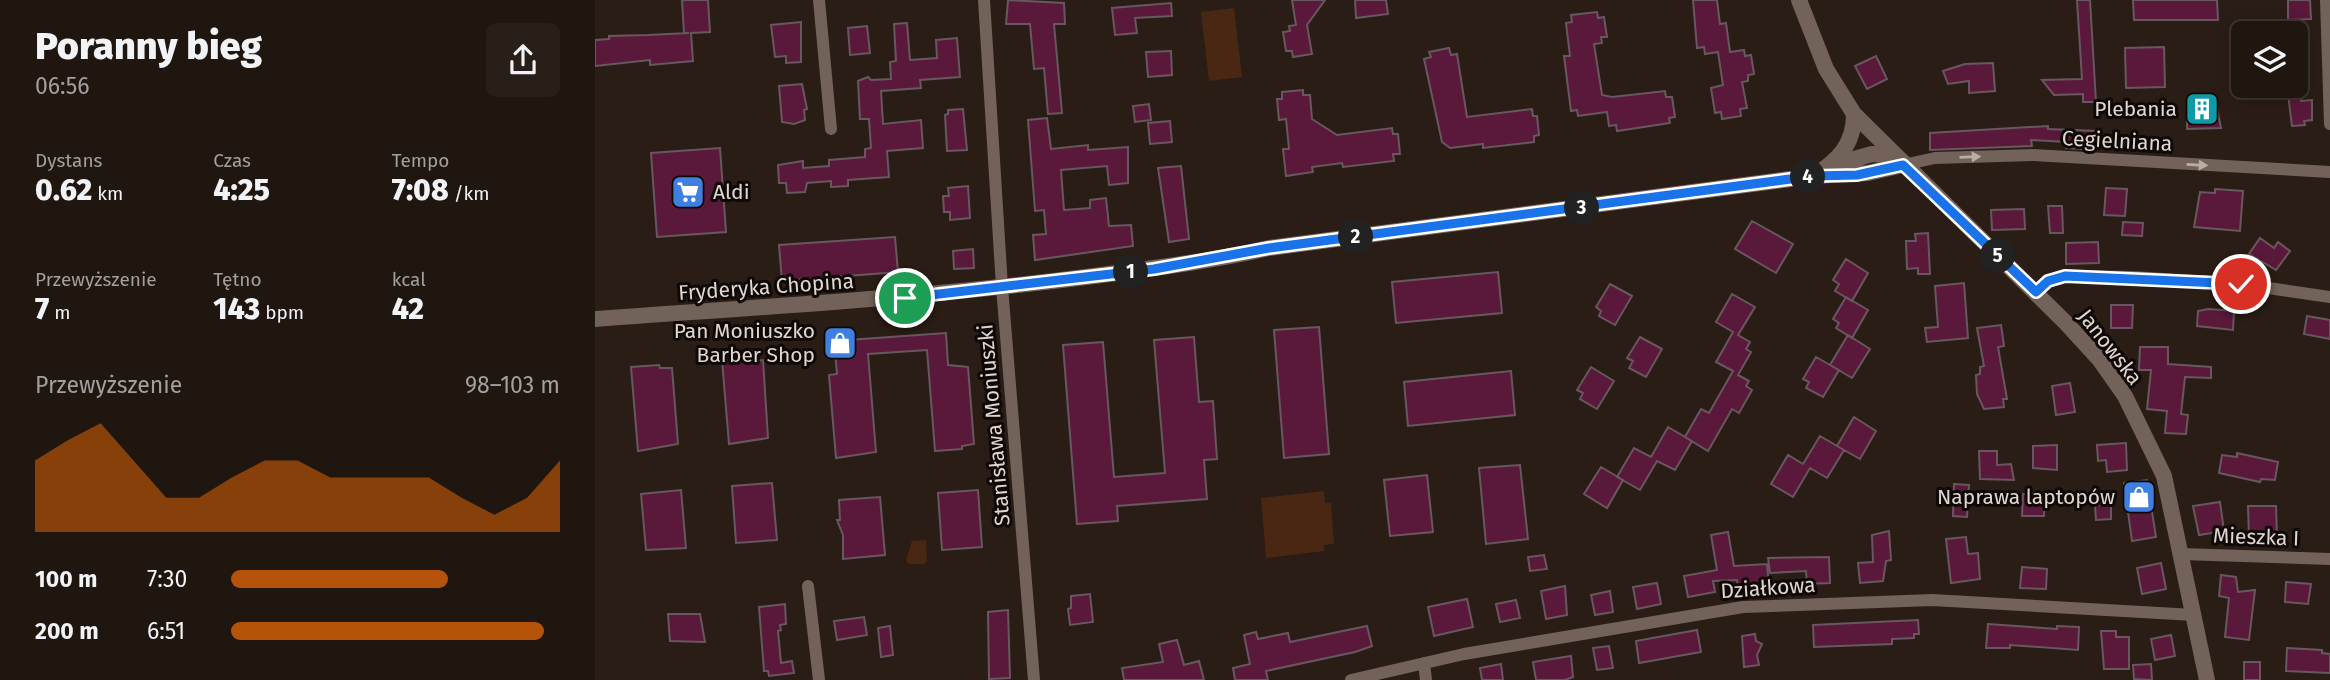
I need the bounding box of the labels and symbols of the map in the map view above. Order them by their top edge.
building icon: Plebania [2183,90,2221,128]
place label: Plebania [2094,96,2177,122]
street label: Cegielniana [2061,125,2173,157]
one-way arrow [1960,151,1982,163]
pin: 4 [1791,160,1825,194]
one-way arrow [2187,160,2209,171]
supermarket icon: Aldi [669,173,707,211]
place label: Aldi [713,179,750,205]
pin: 3 [1565,190,1599,226]
pin: 2 [1339,219,1373,254]
pin: 5 [1981,238,2015,274]
pin: 1 [1113,254,1149,290]
pin [2211,254,2271,314]
street label: Fryderyka Chopina [677,268,855,306]
pin [875,268,935,328]
street label: Janowska [2072,304,2148,390]
place label: Pan Moniuszko Barber Shop [674,318,815,368]
street label: Stanisława Moniuszki [972,323,1016,527]
shop icon: Pan Moniuszko Barber Shop [821,324,859,362]
shop icon: Naprawa laptopów [2120,478,2158,516]
place label: Naprawa laptopów [1937,484,2115,510]
street label: Mieszka I [2212,523,2300,551]
street label: Działkowa [1720,572,1816,604]

